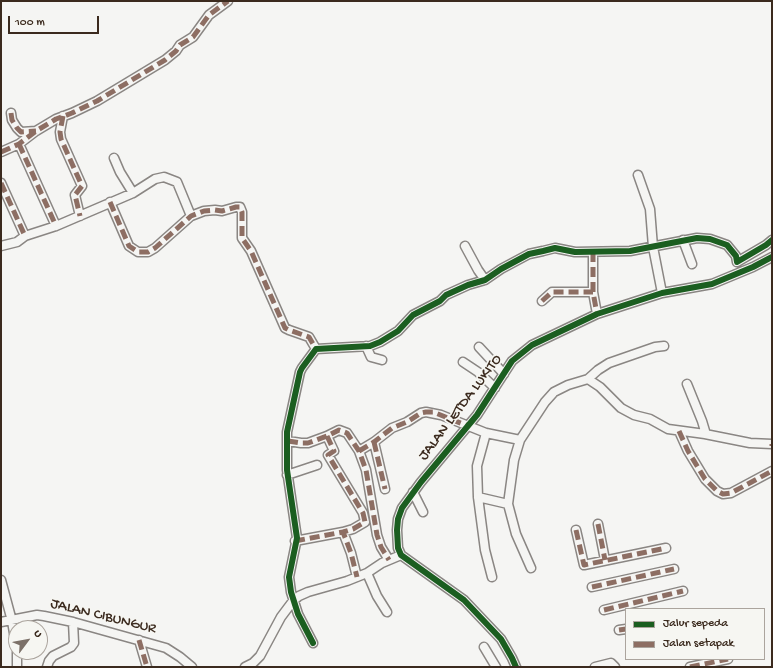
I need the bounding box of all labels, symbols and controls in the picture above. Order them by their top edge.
scale bar [10,8,101,34]
text: 100 m [15,16,45,30]
street label: JALAN LETDA LUKITO [415,351,507,465]
street label: JALAN CIBUNGUR [48,595,158,639]
legend [625,608,765,660]
text: Jalur sepeda [663,617,728,631]
north arrow [8,620,48,660]
text: U [31,628,44,640]
text: Jalan setapak [663,637,734,651]

